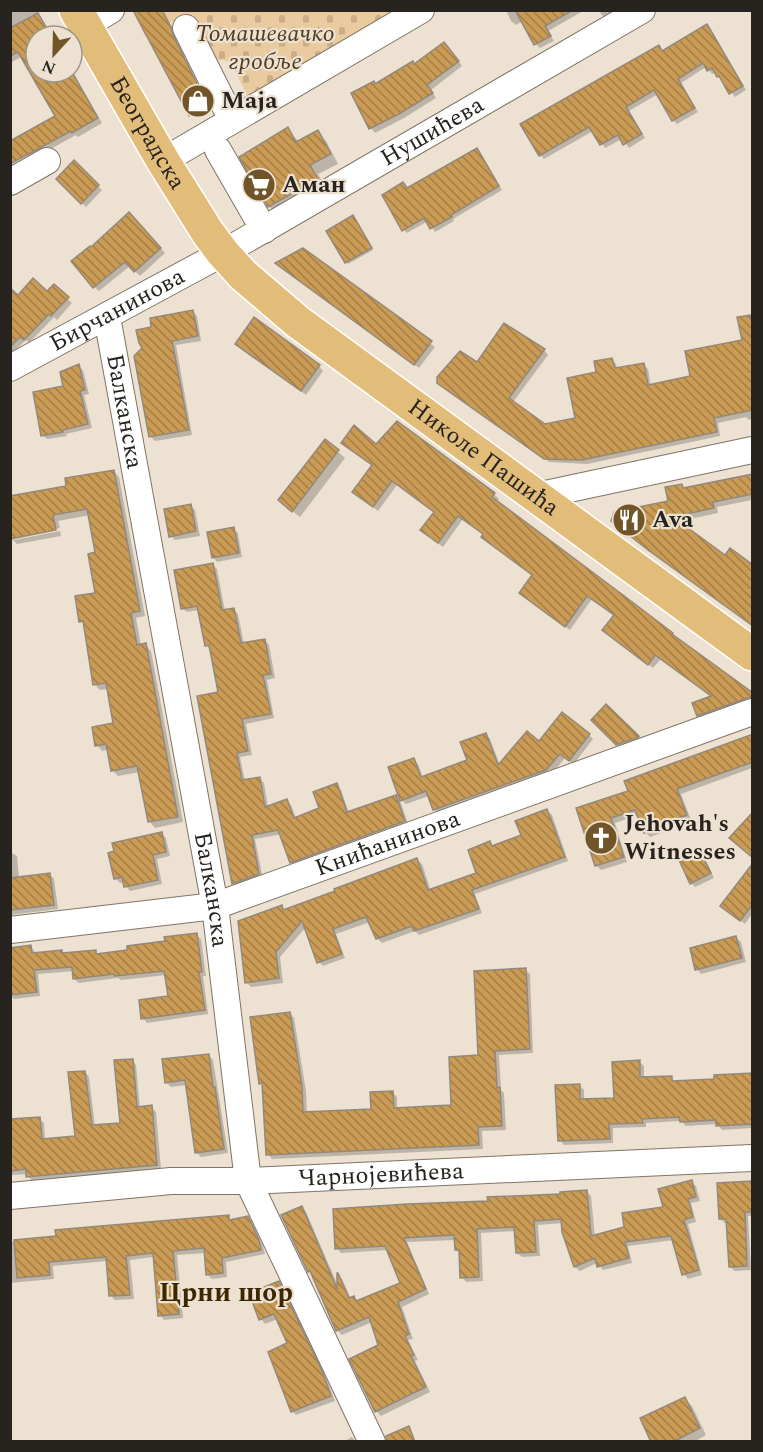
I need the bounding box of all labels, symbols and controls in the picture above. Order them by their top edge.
park label: Томашевачко гробље [195,16,335,80]
north arrow [24,24,84,84]
text: N [38,53,59,81]
street label: Београдска [100,69,195,197]
shop icon: Маја [180,83,216,119]
place label: Маја [221,83,278,119]
street label: Нушићева [374,87,491,176]
supermarket icon: Аман [241,167,277,203]
place label: Аман [282,167,346,203]
street label: Бирчанинова [43,259,192,361]
street label: Балканска [96,351,153,472]
street label: Николе Пашића [400,390,567,525]
restaurant icon: Ava [611,502,647,538]
place label: Ava [652,502,694,538]
street label: Книћанинова [310,801,465,886]
place label: Jehovah's Witnesses [624,806,736,870]
church icon: Jehovah's Witnesses [583,820,619,856]
street label: Балканска [184,829,238,949]
street label: Чарнојевићева [298,1153,465,1197]
district label: Црни шор [159,1272,293,1314]

